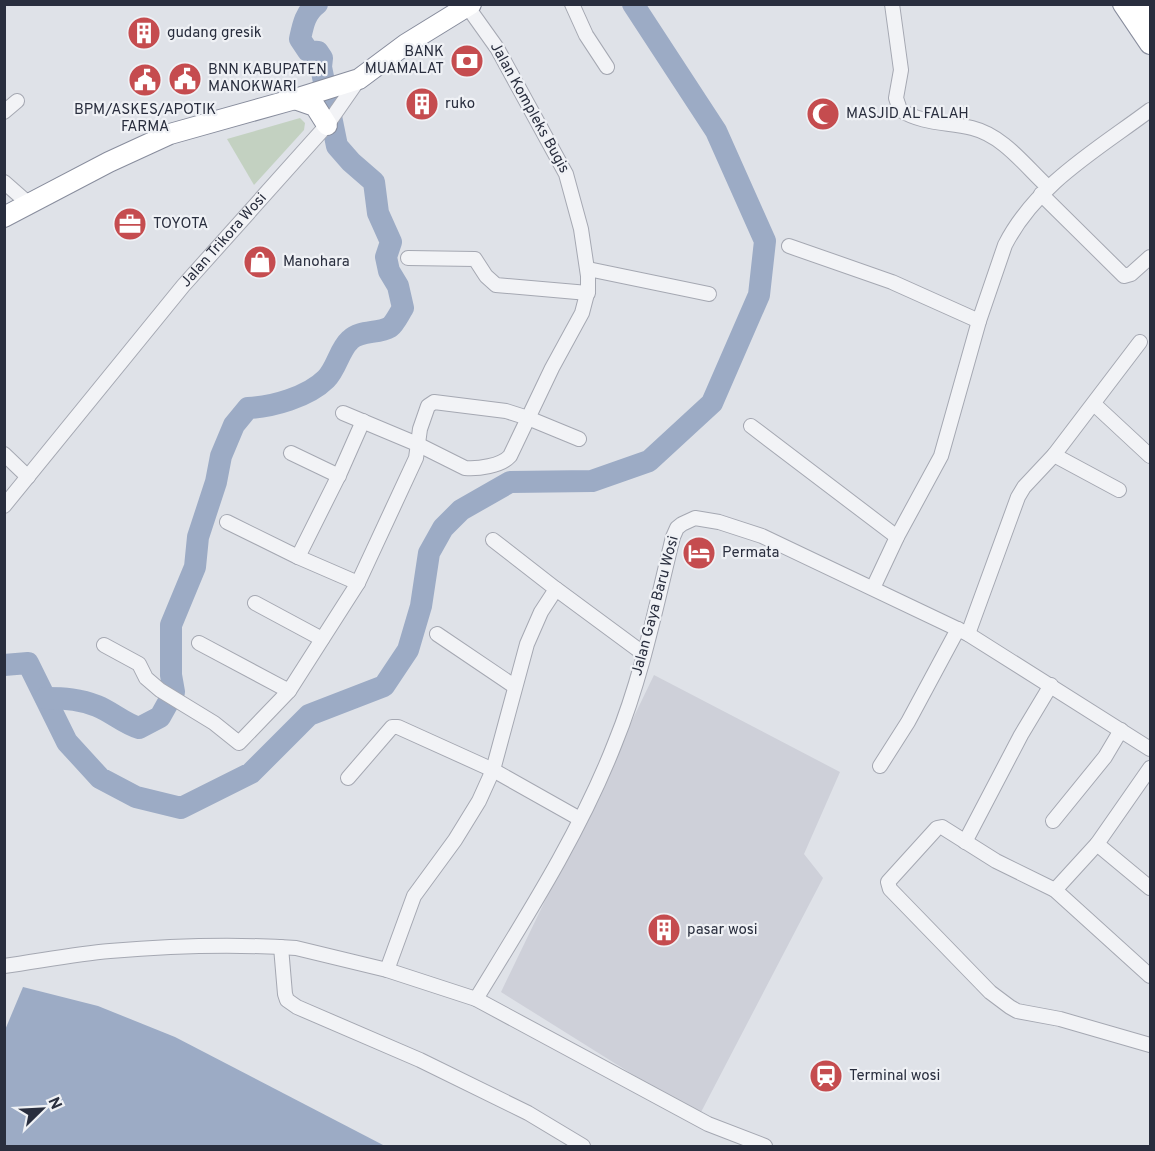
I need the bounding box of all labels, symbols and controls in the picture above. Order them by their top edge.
building icon: gudang gresik [126,15,162,51]
place label: gudang gresik [167,24,262,43]
street label: Jalan Kompleks Bugis [485,39,573,177]
place label: BANK MUAMALAT [365,43,444,79]
bank icon: BANK MUAMALAT [449,43,485,79]
public building icon: BNN KABUPATEN MANOKWARI [167,61,203,97]
place label: BNN KABUPATEN MANOKWARI [208,61,327,97]
public building icon: BPM/ASKES/APOTIK FARMA [127,62,163,98]
building icon: ruko [404,86,440,122]
place label: ruko [445,95,475,114]
mosque icon: MASJID AL FALAH [805,96,841,132]
place label: BPM/ASKES/APOTIK FARMA [74,101,216,137]
place label: MASJID AL FALAH [846,105,969,124]
street label: Jalan Trikora Wosi [177,189,271,291]
office icon: TOYOTA [112,206,148,242]
place label: TOYOTA [153,215,208,234]
shop icon: Manohara [242,244,278,280]
place label: Manohara [283,253,350,272]
street label: Jalan Gaya Baru Wosi [628,534,684,678]
hotel icon: Permata [681,535,717,571]
place label: Permata [722,544,779,563]
building icon: pasar wosi [646,912,682,948]
place label: pasar wosi [687,921,758,940]
station icon: Terminal wosi [808,1058,844,1094]
place label: Terminal wosi [849,1067,940,1086]
north arrow [12,1079,72,1139]
text: N [42,1094,65,1113]

